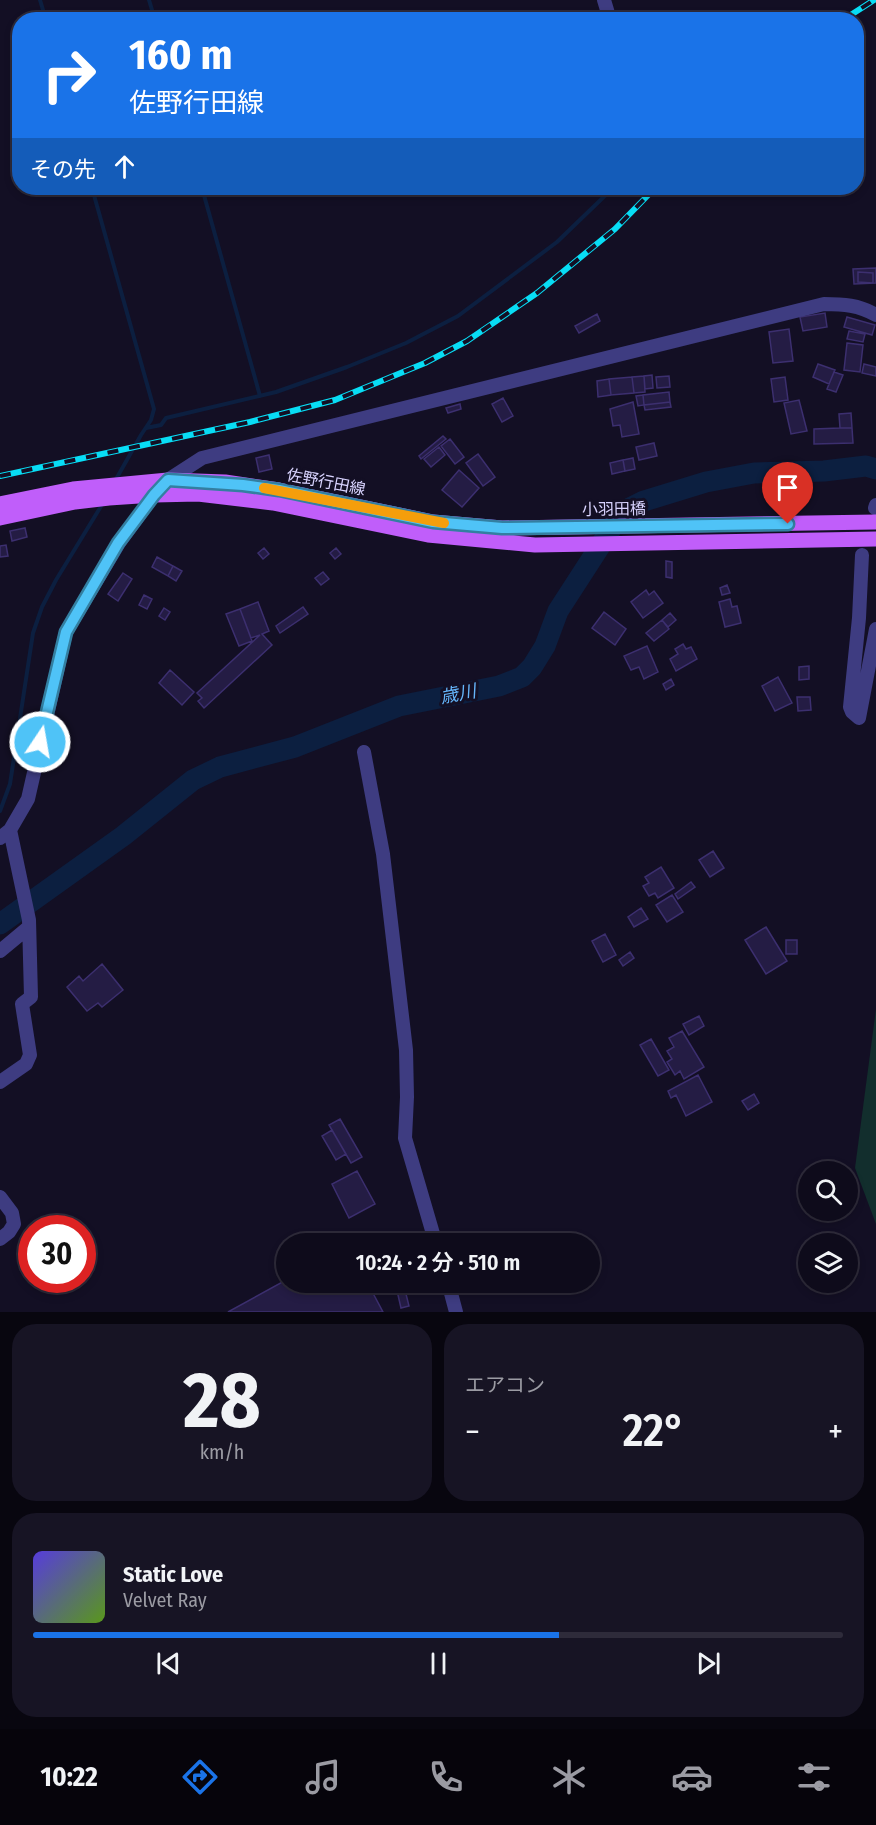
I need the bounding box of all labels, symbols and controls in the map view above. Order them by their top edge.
text: 160 m [129,30,232,80]
icon: right [30,36,108,114]
text: 佐野行田線 [129,87,264,119]
icon: ahead [108,150,141,183]
text: その先 [30,156,96,183]
pin [762,462,813,524]
street label: 佐野行田線 [285,465,367,499]
icon: arrive [771,471,804,504]
street label: 小羽田橋 [582,499,646,519]
water label: 歳川 [438,679,480,708]
position arrow [8,710,72,774]
map controls [798,1161,858,1293]
button: search [798,1161,858,1221]
speed limit sign: 30 [18,1215,96,1293]
button: layers [798,1233,858,1293]
text: 10:24 · 2 分 · 510 m [356,1249,520,1276]
text: 28 [183,1354,261,1448]
text: エアコン [465,1373,545,1397]
text: 22° [623,1404,685,1458]
text: − [465,1412,480,1452]
text: + [828,1412,843,1452]
text: km/h [200,1440,244,1464]
text: Static Love [123,1561,223,1588]
text: Velvet Ray [123,1588,207,1612]
icon: previous [152,1647,185,1680]
icon: pause [422,1647,455,1680]
icon: next [692,1647,725,1680]
icon: directions [179,1756,221,1798]
icon: music [302,1756,344,1798]
icon: phone [425,1756,467,1798]
icon: climate [548,1756,590,1798]
icon: car [671,1756,713,1798]
icon: filters [793,1756,835,1798]
text: 10:22 [40,1761,98,1793]

